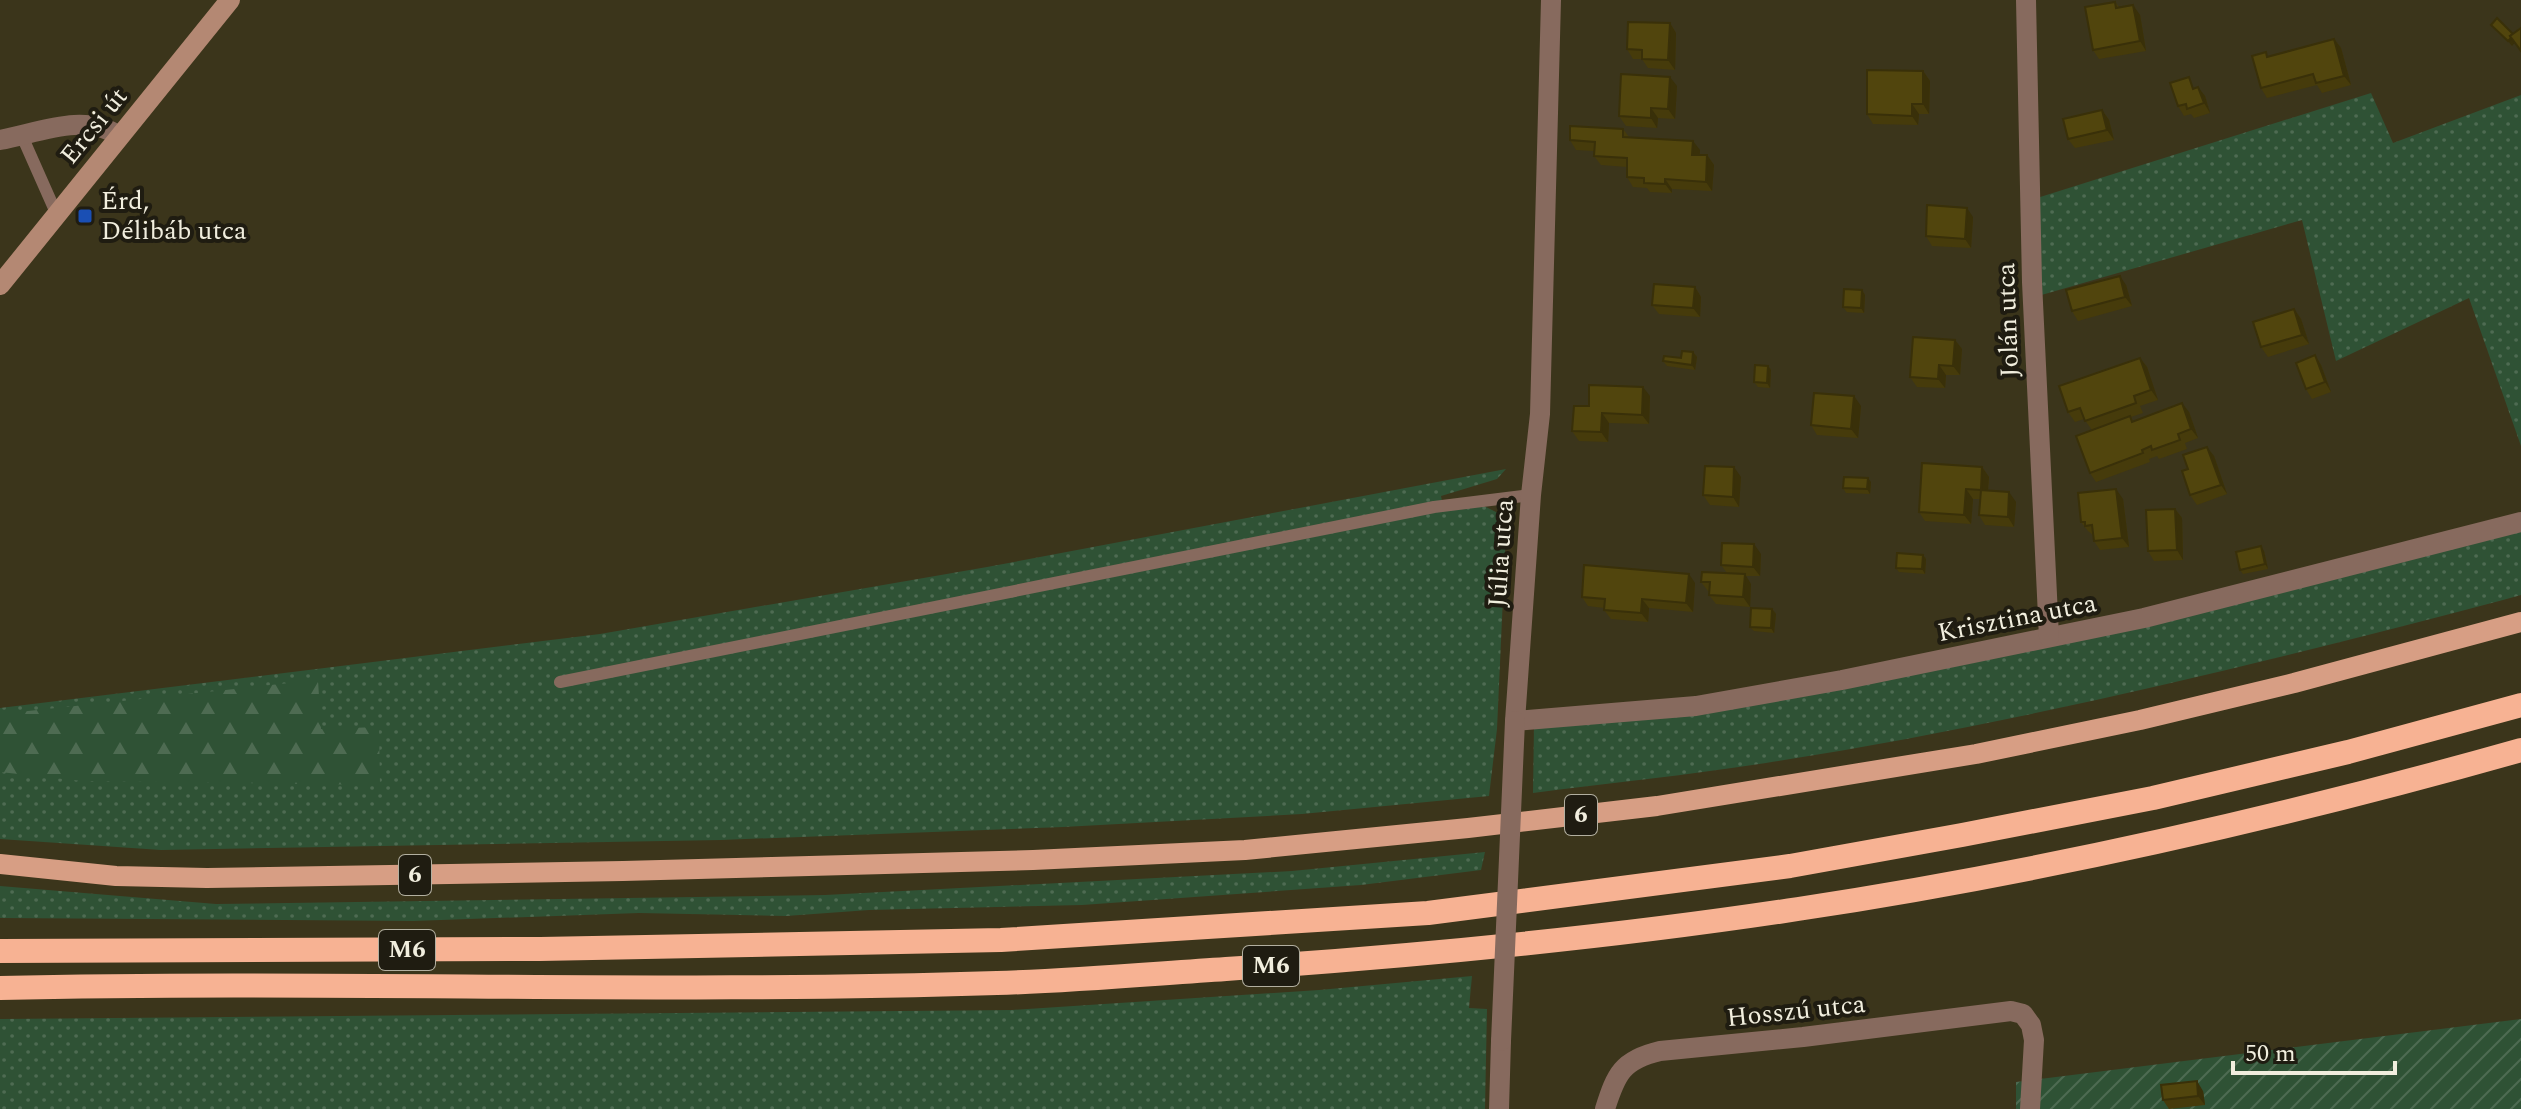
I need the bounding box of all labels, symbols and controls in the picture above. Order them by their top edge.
street label: Ercsi út [50,79,138,173]
place label: Érd, Délibáb utca [101,181,247,251]
marker: Érd, Délibáb utca [76,207,94,225]
street label: Jolán utca [1986,262,2030,378]
street label: Júlia utca [1477,497,1525,608]
street label: Krisztina utca [1934,583,2100,653]
road number: 6 [1565,795,1597,835]
road number: 6 [399,855,431,895]
road number: M6 [379,930,435,970]
road number: M6 [1243,946,1299,986]
street label: Hosszú utca [1724,984,1868,1038]
scale bar [2233,1025,2395,1075]
text: 50 m [2245,1036,2296,1072]

